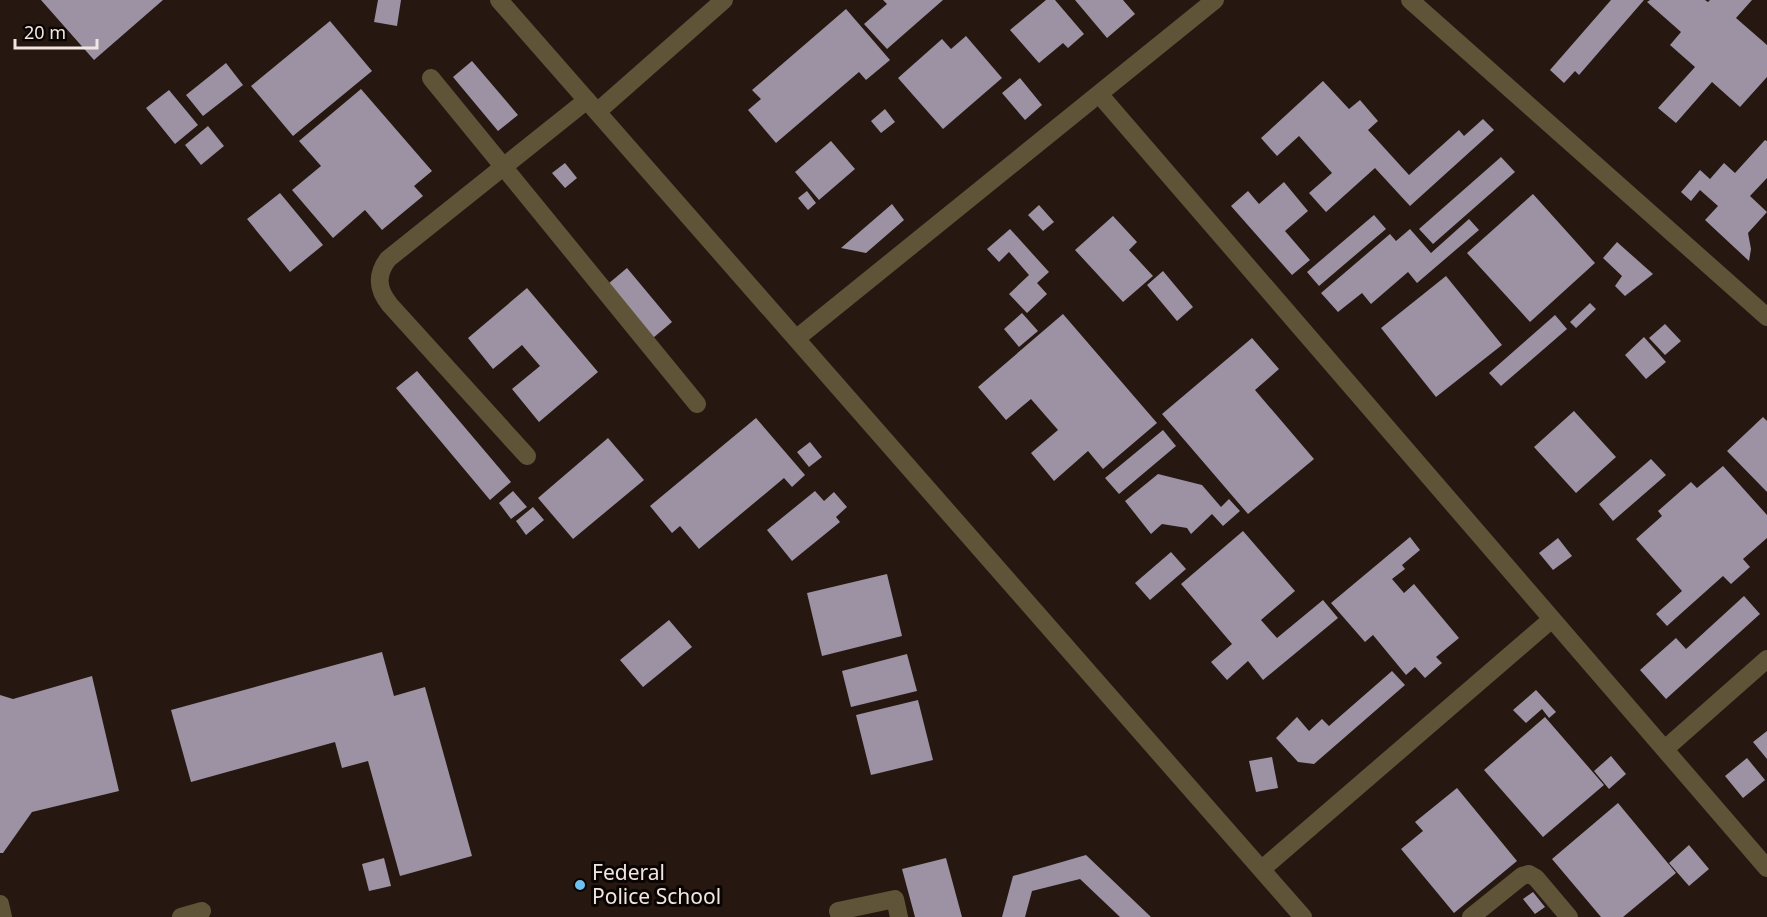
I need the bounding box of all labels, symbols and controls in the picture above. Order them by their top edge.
scale bar [15,12,98,50]
text: 20 m [24,20,66,44]
place label: Federal Police School [592,858,721,910]
marker: Federal Police School [573,878,587,892]

